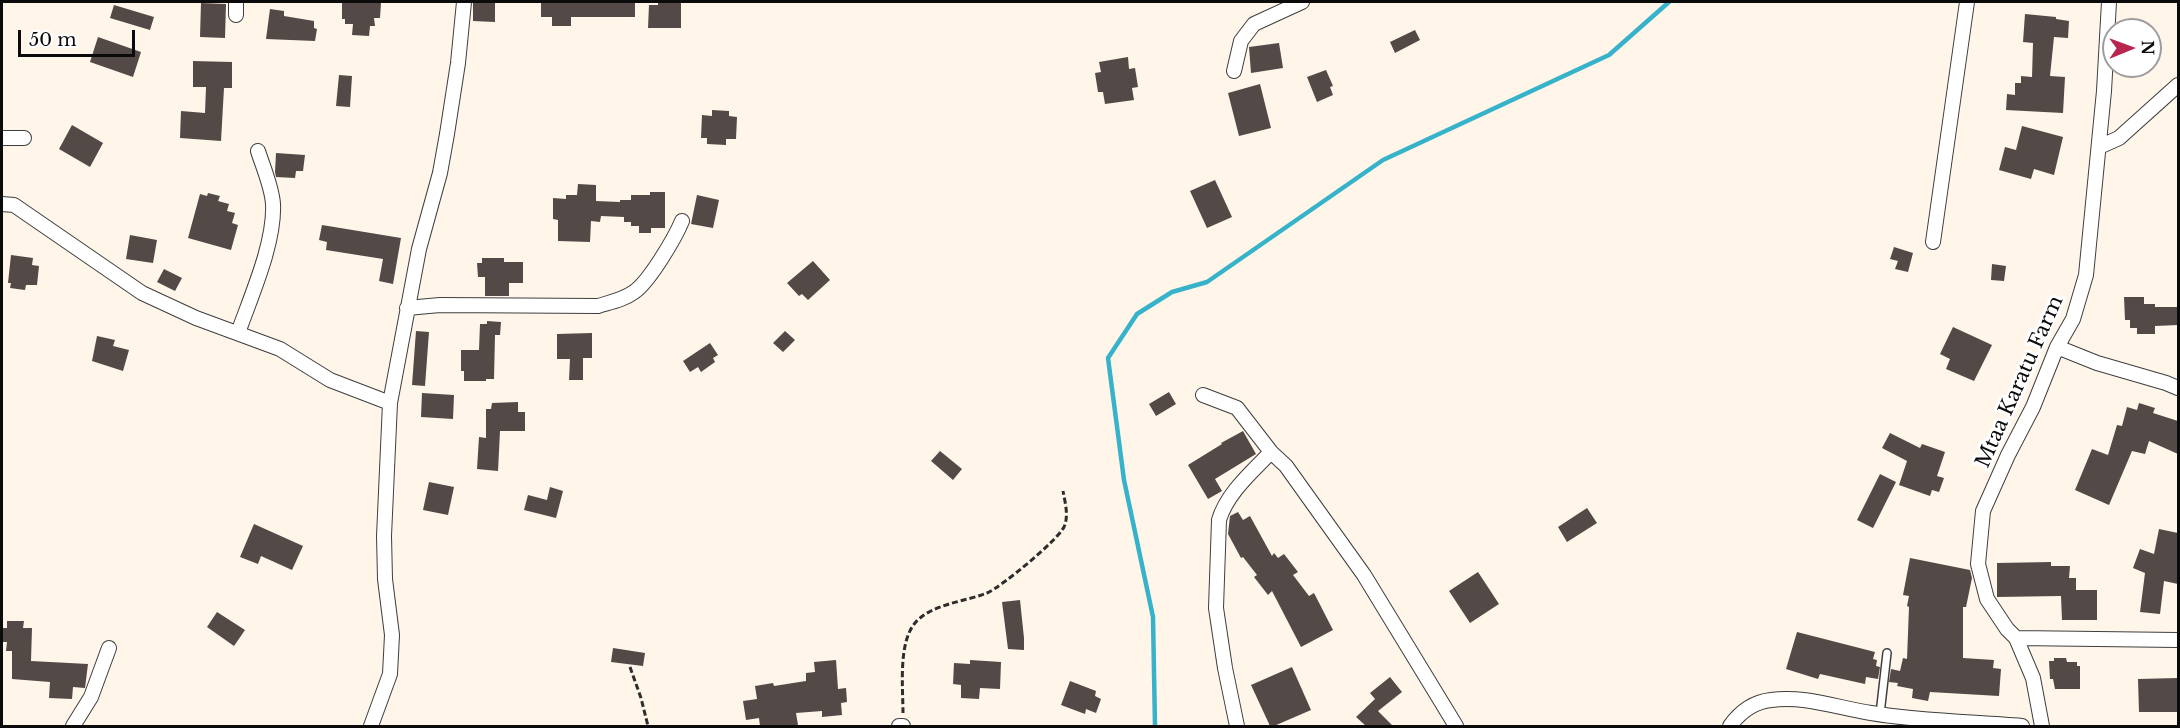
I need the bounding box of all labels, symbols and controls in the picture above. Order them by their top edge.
scale bar [21,18,138,56]
north arrow [2102,18,2162,78]
text: 50 m [29,29,77,51]
text: N [2138,40,2158,55]
street label: Mtaa Karatu Farm [1971,292,2069,472]

